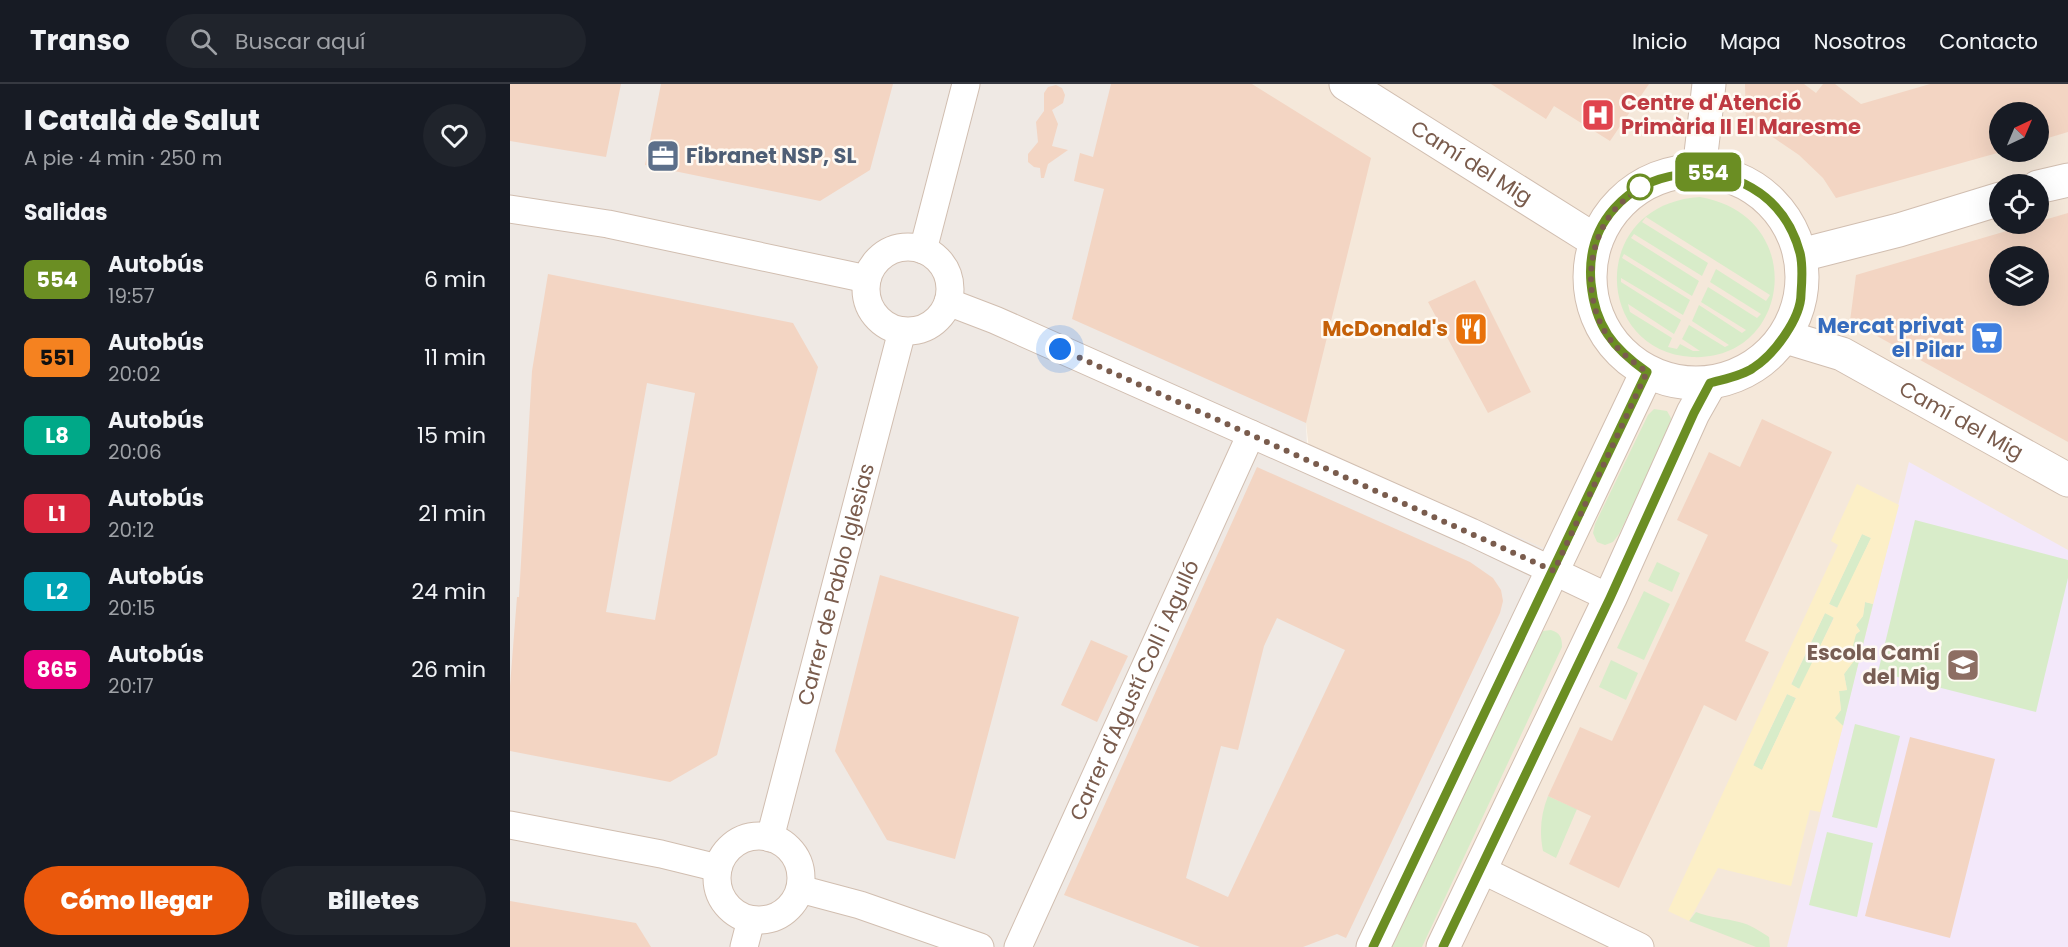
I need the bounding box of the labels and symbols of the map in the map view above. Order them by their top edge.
place label: Centre d'Atenció Primària II El Maresme [1621,88,1861,141]
hospital icon: Centre d'Atenció Primària II El Maresme [1580,97,1616,133]
north arrow [1989,102,2049,162]
street label: Camí del Mig [1405,113,1538,211]
office icon: Fibranet NSP, SL [645,138,681,174]
place label: Fibranet NSP, SL [686,141,856,170]
line badge: 554 [1674,152,1742,191]
unlabelled marker [1627,174,1653,200]
restaurant icon: McDonald's [1453,311,1489,347]
place label: Mercat privat el Pilar [1817,311,1964,364]
place label: McDonald's [1322,314,1448,343]
supermarket icon: Mercat privat el Pilar [1969,320,2005,356]
your location [1045,334,1075,364]
street label: Camí del Mig [1894,374,2029,466]
street label: Carrer de Pablo Iglesias [790,460,881,709]
street label: Carrer d'Agustí Coll i Agulló [1062,555,1206,825]
place label: Escola Camí del Mig [1807,638,1940,691]
school or university icon: Escola Camí del Mig [1945,647,1981,683]

